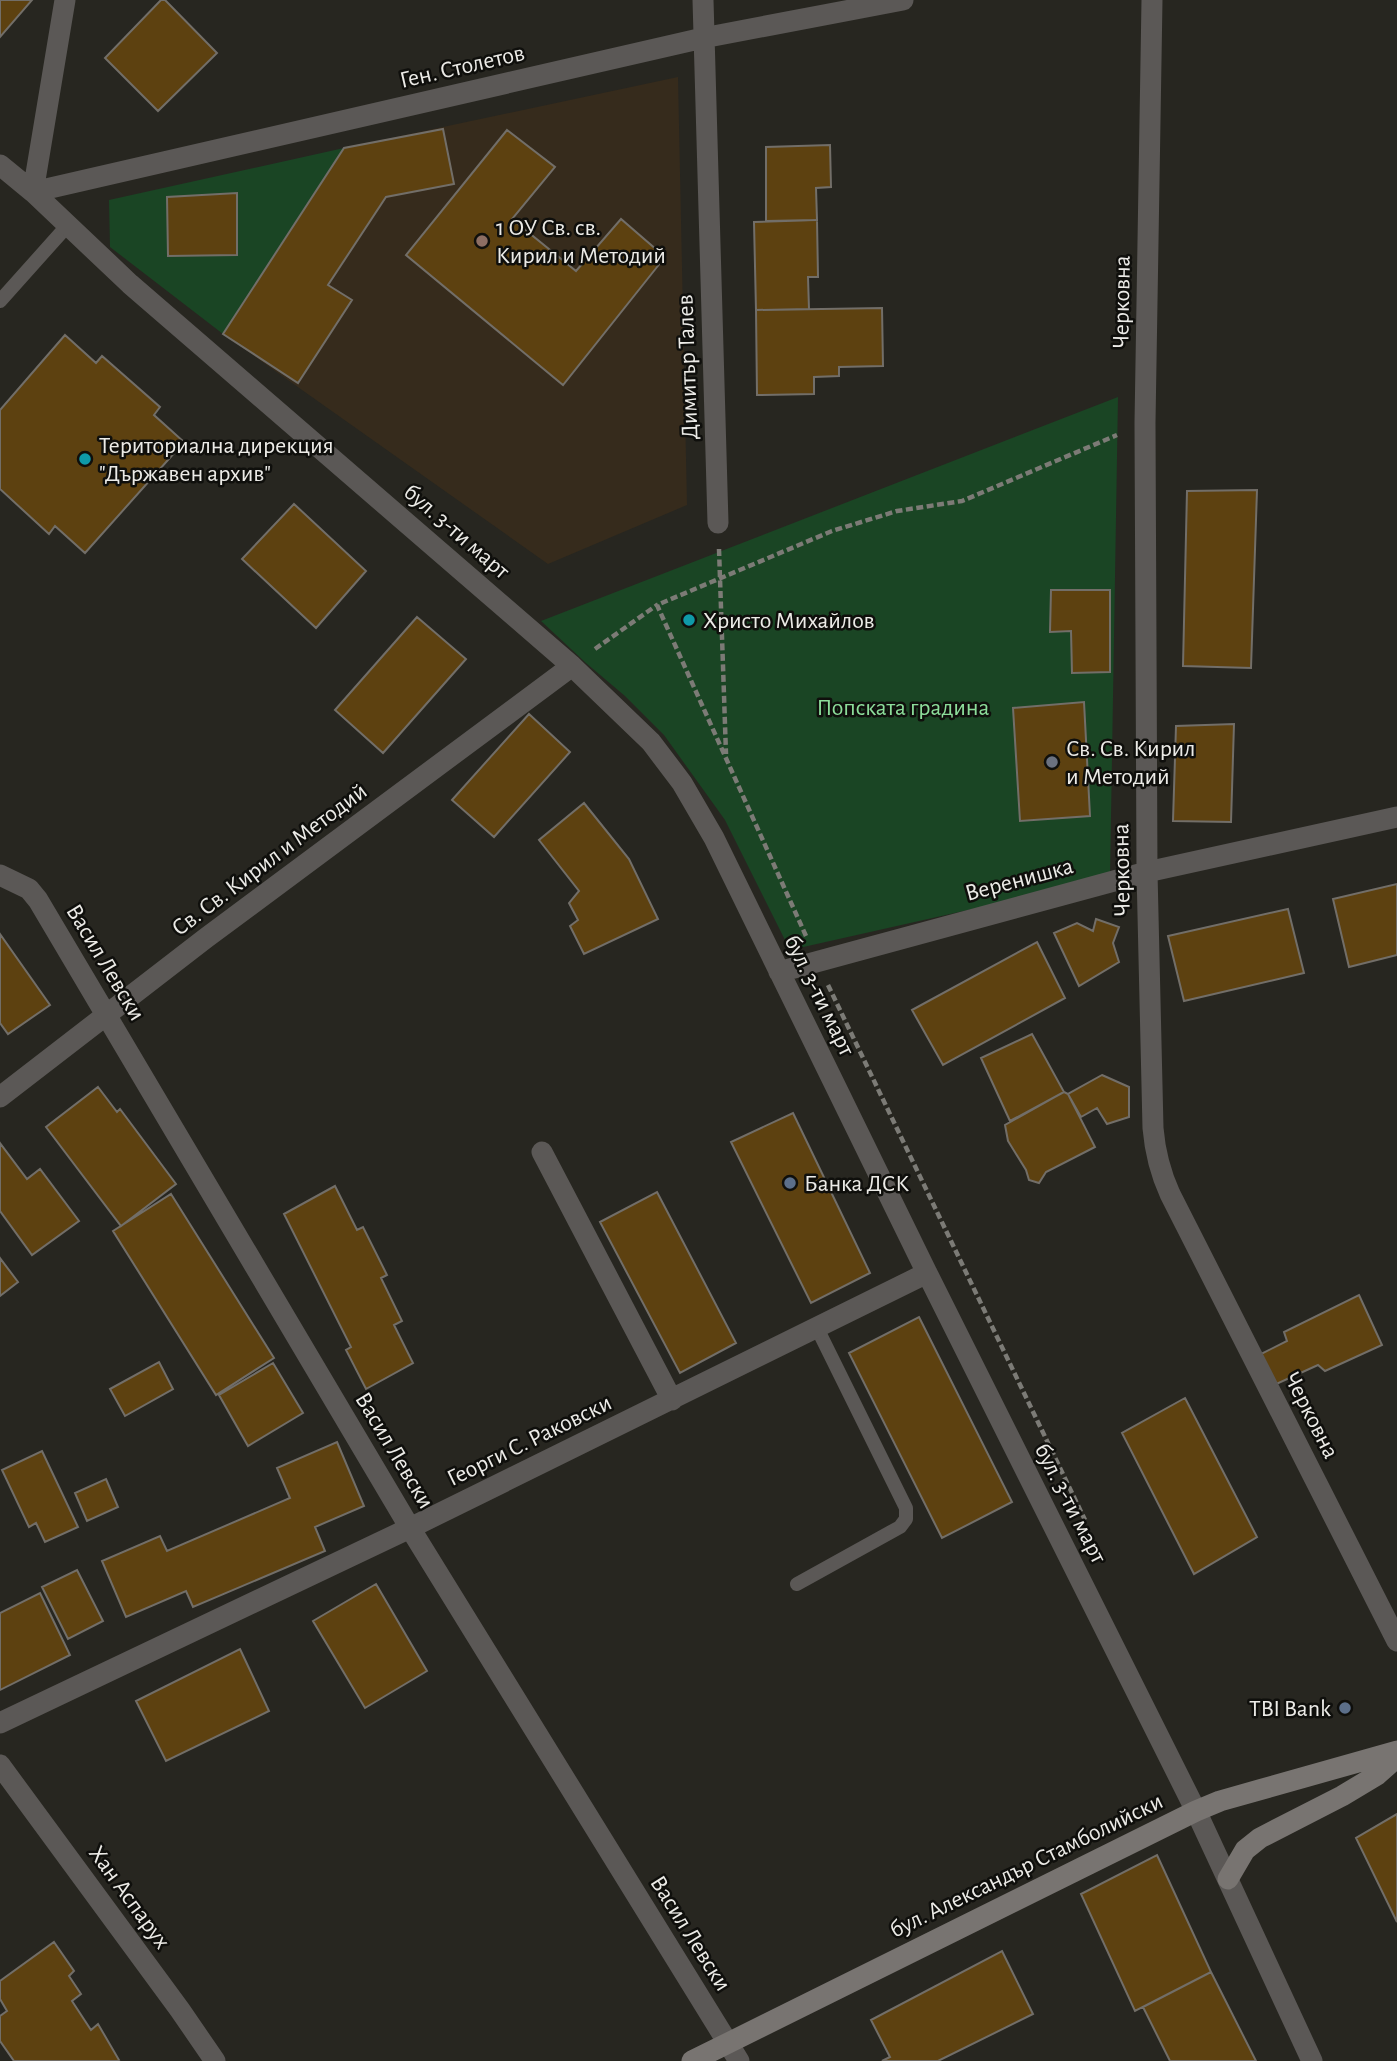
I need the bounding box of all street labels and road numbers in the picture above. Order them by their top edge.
street label: Ген. Столетов [398,41,527,93]
street label: Черковна [1109,255,1135,349]
street label: Димитър Талев [673,294,703,440]
street label: бул. 3-ти март [399,480,514,584]
street label: Св. Св. Кирил и Методий [168,779,372,941]
street label: Черковна [1109,823,1135,917]
street label: Веренишка [963,854,1076,906]
street label: Васил Левски [61,900,149,1025]
street label: бул. 3-ти март [780,931,859,1060]
street label: Черковна [1279,1368,1343,1463]
street label: Васил Левски [350,1388,438,1513]
street label: Георги С. Раковски [443,1391,616,1491]
street label: бул. 3-ти март [1030,1440,1111,1568]
street label: бул. Александър Стамболийски [886,1789,1167,1943]
street label: Хан Аспарух [84,1842,175,1954]
street label: Васил Левски [645,1872,735,1995]

